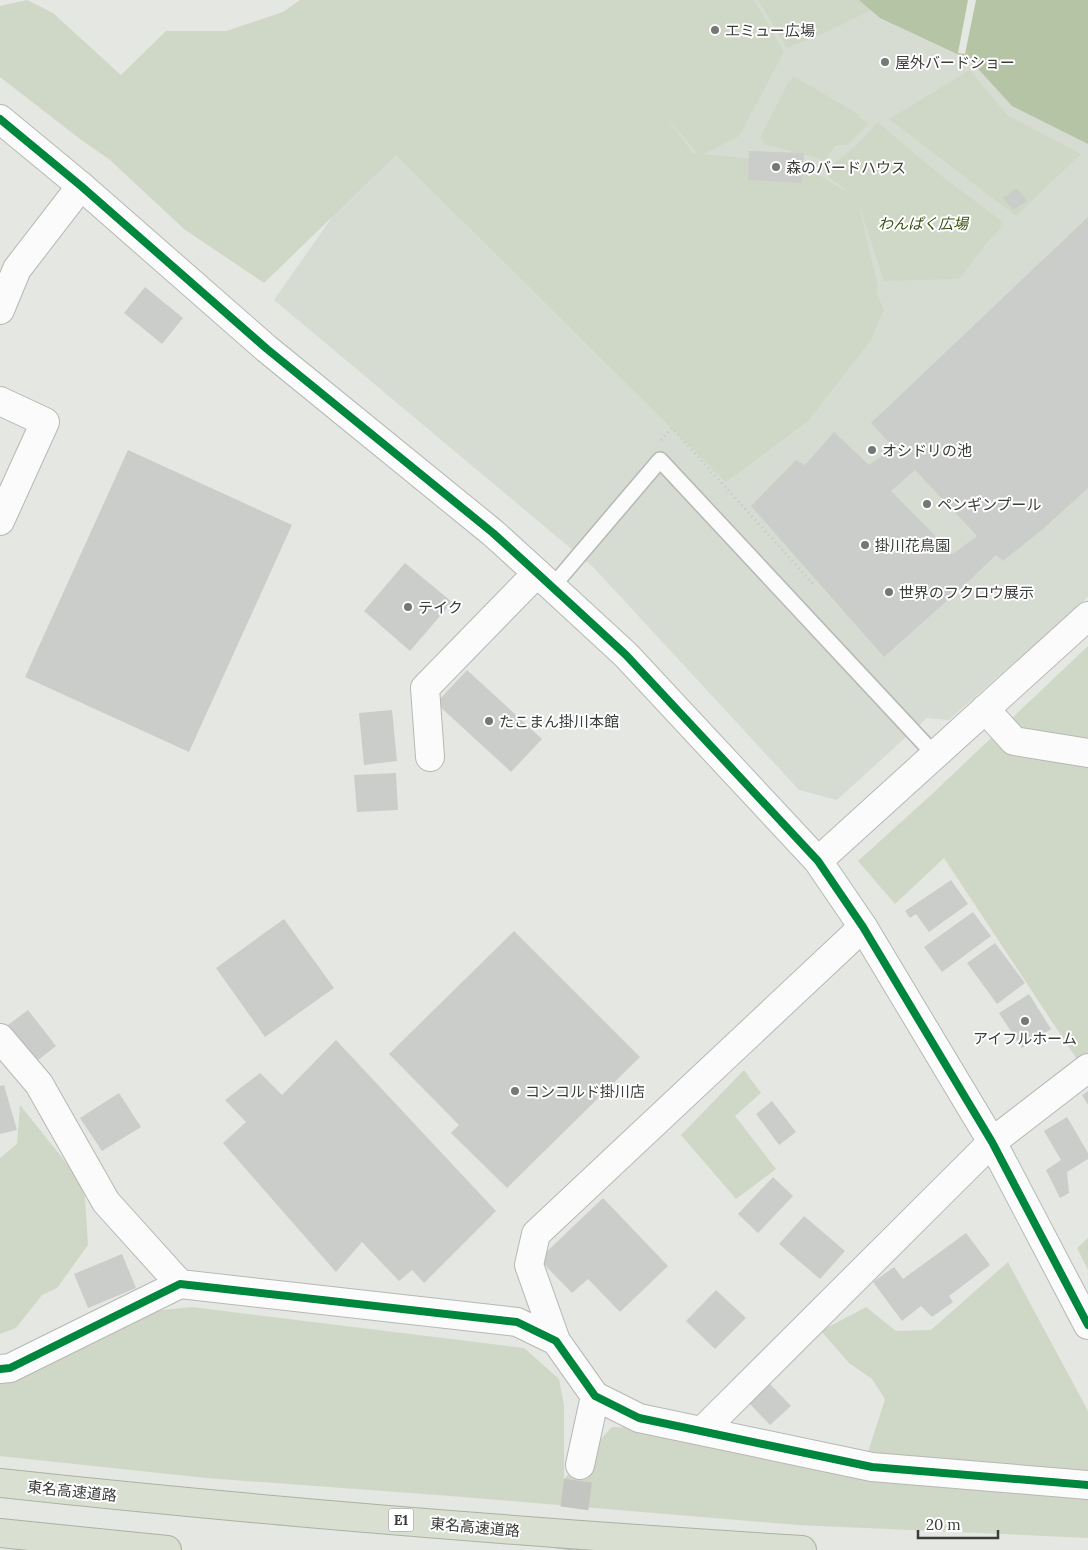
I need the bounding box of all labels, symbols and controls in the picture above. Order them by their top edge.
place label: エミュー広場 [725,21,815,40]
marker: エミュー広場 [709,24,721,36]
place label: 屋外バードショー [895,53,1015,72]
marker: 屋外バードショー [879,56,891,68]
place label: 森のバードハウス [786,158,906,177]
marker: 森のバードハウス [770,161,782,173]
park label: わんぱく広場 [878,214,970,233]
place label: オシドリの池 [882,441,972,460]
marker: オシドリの池 [866,444,878,456]
place label: ペンギンプール [937,495,1042,514]
marker: ペンギンプール [921,498,933,510]
place label: 掛川花鳥園 [875,536,950,555]
marker: 掛川花鳥園 [859,539,871,551]
place label: 世界のフクロウ展示 [899,583,1034,602]
marker: 世界のフクロウ展示 [883,586,895,598]
place label: テイク [418,598,463,617]
marker: テイク [402,601,414,613]
place label: たこまん掛川本館 [499,712,619,731]
marker: たこまん掛川本館 [483,715,495,727]
marker: アイフルホーム [1019,1015,1031,1027]
place label: アイフルホーム [973,1029,1077,1048]
place label: コンコルド掛川店 [525,1082,645,1101]
marker: コンコルド掛川店 [509,1085,521,1097]
street label: 東名高速道路 [26,1477,118,1505]
road number: E1 [388,1508,414,1532]
scale bar [918,1508,998,1540]
street label: 東名高速道路 [429,1514,521,1540]
text: 20 m [926,1515,961,1534]

